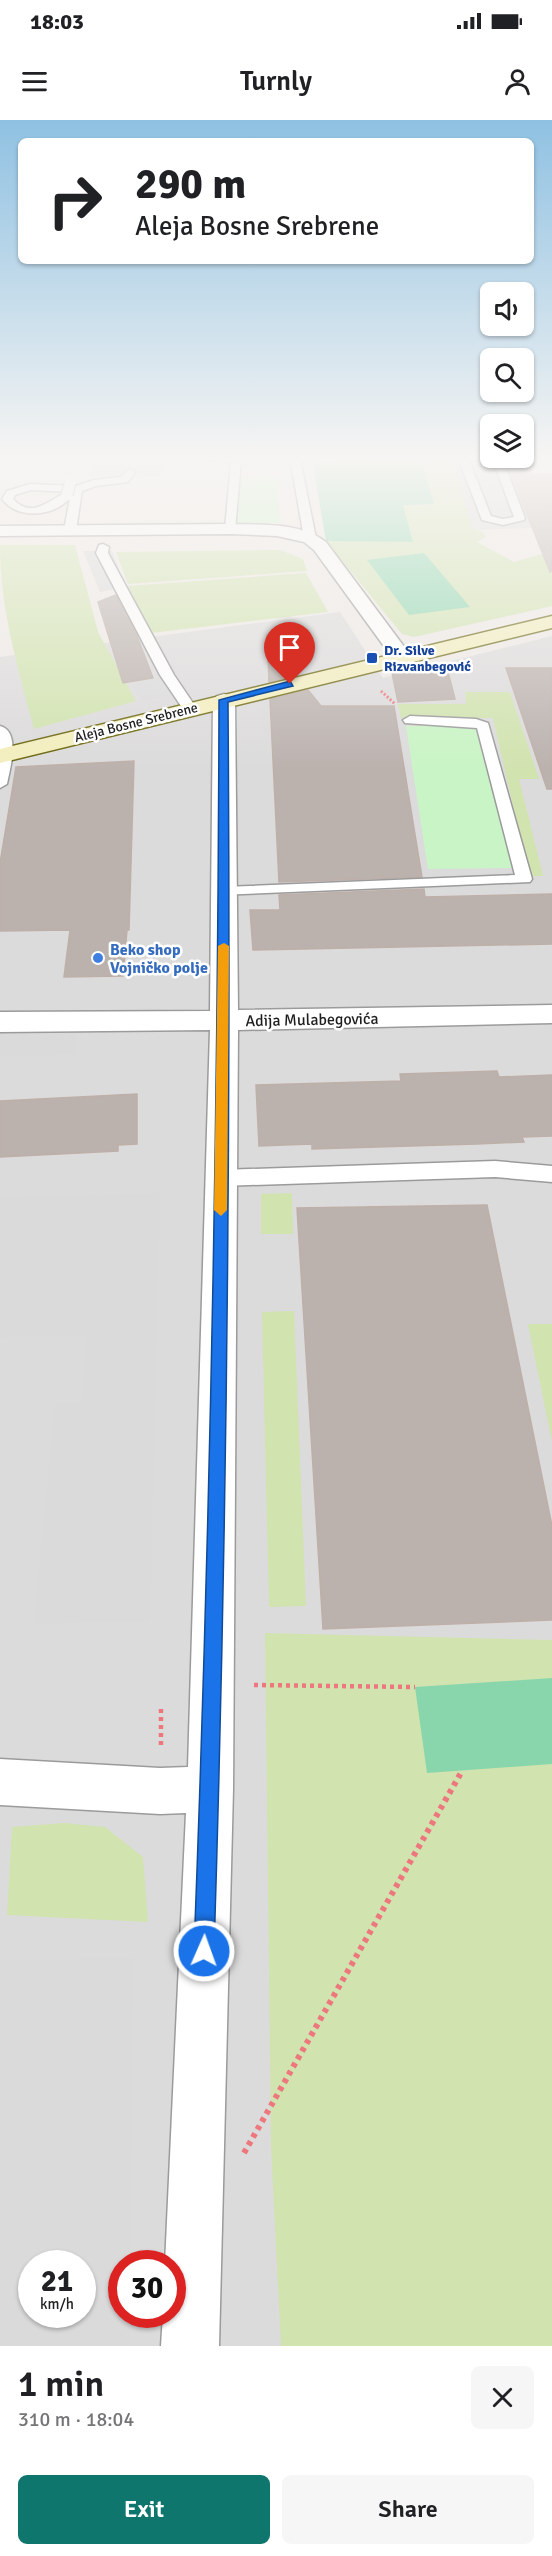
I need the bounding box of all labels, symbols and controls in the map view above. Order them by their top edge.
text: 18:03 [30,8,84,35]
icon: menu [18,65,51,98]
text: Turnly [240,65,312,98]
icon: person [501,65,534,98]
text: 290 m [135,159,246,210]
icon: right [36,162,114,240]
text: Aleja Bosne Srebrene [135,210,379,243]
map controls [480,282,534,468]
button: sound [480,282,534,336]
button: search [480,348,534,402]
button: layers [480,414,534,468]
pin [264,622,315,684]
icon: arrive [273,631,306,664]
place label: Dr. Silve Rizvanbegović [384,642,471,675]
marker: Dr. Silve Rizvanbegović [365,651,379,665]
street label: Aleja Bosne Srebrene [73,699,200,746]
place label: Beko shop Vojničko polje [110,940,208,978]
marker: Beko shop Vojničko polje [91,951,105,965]
street label: Adija Mulabegovića [245,1009,379,1031]
position arrow [172,1919,236,1983]
speed limit sign: 30 [108,2250,186,2328]
text: 21 [41,2263,73,2300]
text: km/h [40,2295,74,2313]
text: 1 min [18,2362,104,2407]
button: close [471,2366,534,2429]
text: 310 m · 18:04 [18,2407,134,2432]
button: Exit [18,2475,270,2544]
button: Share [282,2475,534,2544]

